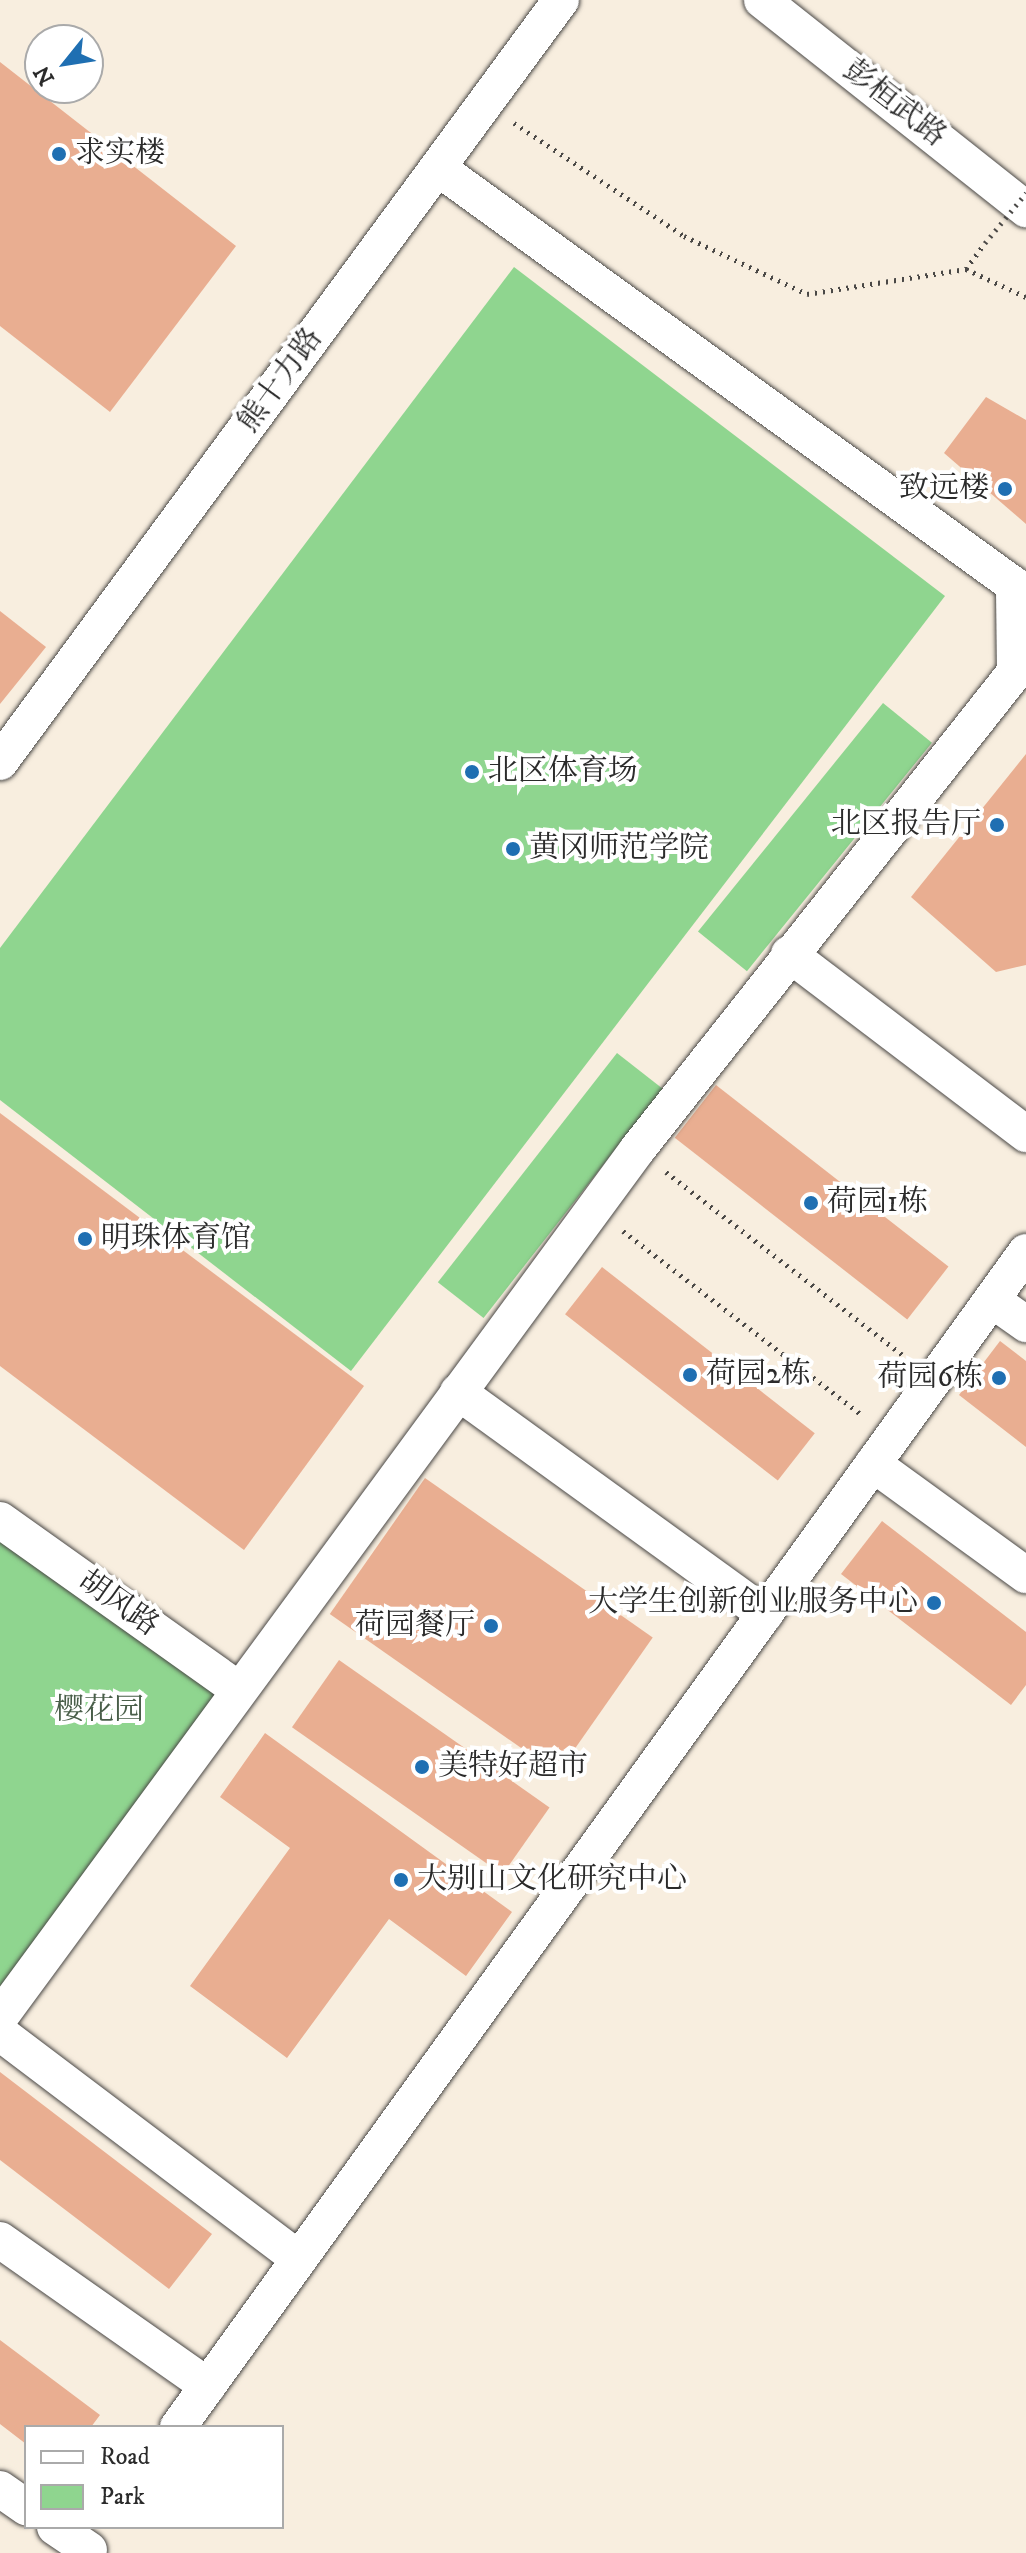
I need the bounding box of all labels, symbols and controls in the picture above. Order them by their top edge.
north arrow [24,24,104,104]
street label: 彭桓武路 [836,53,952,155]
text: N [28,61,61,90]
place label: 求实楼 [75,136,165,172]
marker: 求实楼 [50,145,68,163]
street label: 熊十力路 [231,322,331,440]
place label: 致远楼 [899,471,989,507]
marker: 致远楼 [996,480,1014,498]
place label: 北区体育场 [488,754,638,790]
marker: 北区体育场 [463,763,481,781]
place label: 北区报告厅 [831,807,981,843]
marker: 北区报告厅 [988,816,1006,834]
place label: 黄冈师范学院 [529,831,709,867]
marker: 黄冈师范学院 [504,840,522,858]
place label: 荷园1栋 [827,1185,928,1221]
marker: 荷园1栋 [802,1194,820,1212]
place label: 明珠体育馆 [101,1221,251,1257]
marker: 明珠体育馆 [76,1230,94,1248]
place label: 荷园2栋 [706,1357,811,1393]
place label: 荷园6栋 [877,1360,983,1396]
marker: 荷园2栋 [681,1366,699,1384]
marker: 荷园6栋 [990,1369,1008,1387]
street label: 胡风路 [71,1563,165,1645]
place label: 大学生创新创业服务中心 [588,1585,918,1621]
marker: 大学生创新创业服务中心 [925,1594,943,1612]
place label: 荷园餐厅 [355,1608,475,1644]
marker: 荷园餐厅 [482,1617,500,1635]
park label: 樱花园 [54,1693,144,1729]
place label: 美特好超市 [438,1749,588,1785]
marker: 美特好超市 [413,1758,431,1776]
place label: 大别山文化研究中心 [417,1862,687,1898]
marker: 大别山文化研究中心 [392,1871,410,1889]
legend [24,2425,284,2529]
text: Road [100,2442,150,2472]
text: Park [100,2482,145,2512]

